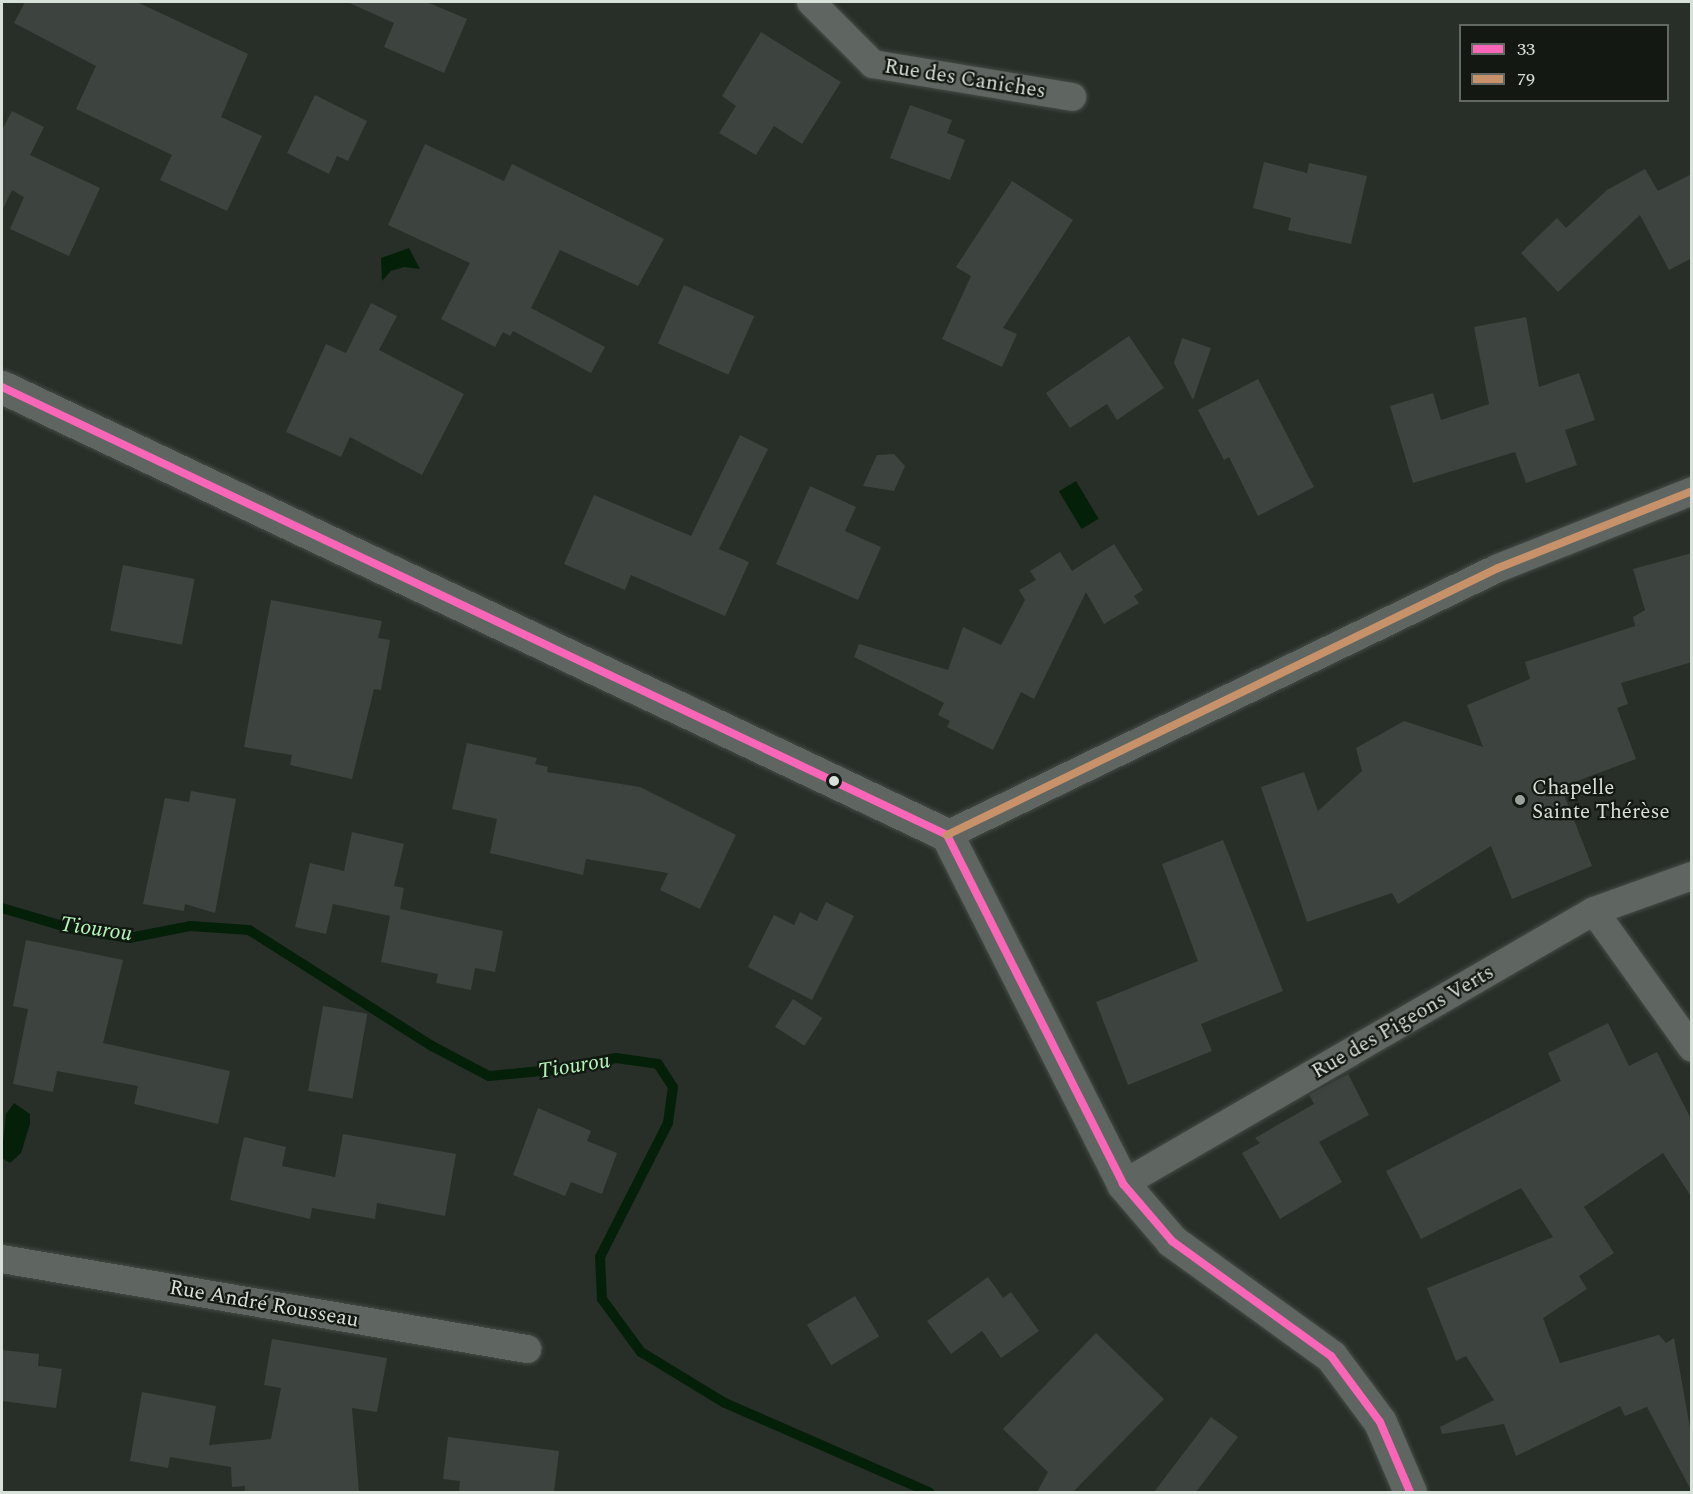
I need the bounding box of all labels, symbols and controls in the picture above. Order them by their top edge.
legend [1459,24,1669,102]
text: 33 [1517,36,1535,63]
street label: Rue des Caniches [883,54,1047,104]
text: 79 [1517,66,1535,93]
unlabelled marker [828,775,840,787]
place label: Chapelle Sainte Thérèse [1532,775,1670,825]
marker: Chapelle Sainte Thérèse [1513,793,1527,807]
water label: Tiourou [58,911,134,947]
street label: Rue des Pigeons Verts [1307,960,1499,1084]
water label: Tiourou [536,1047,612,1085]
street label: Rue André Rousseau [167,1275,361,1333]

